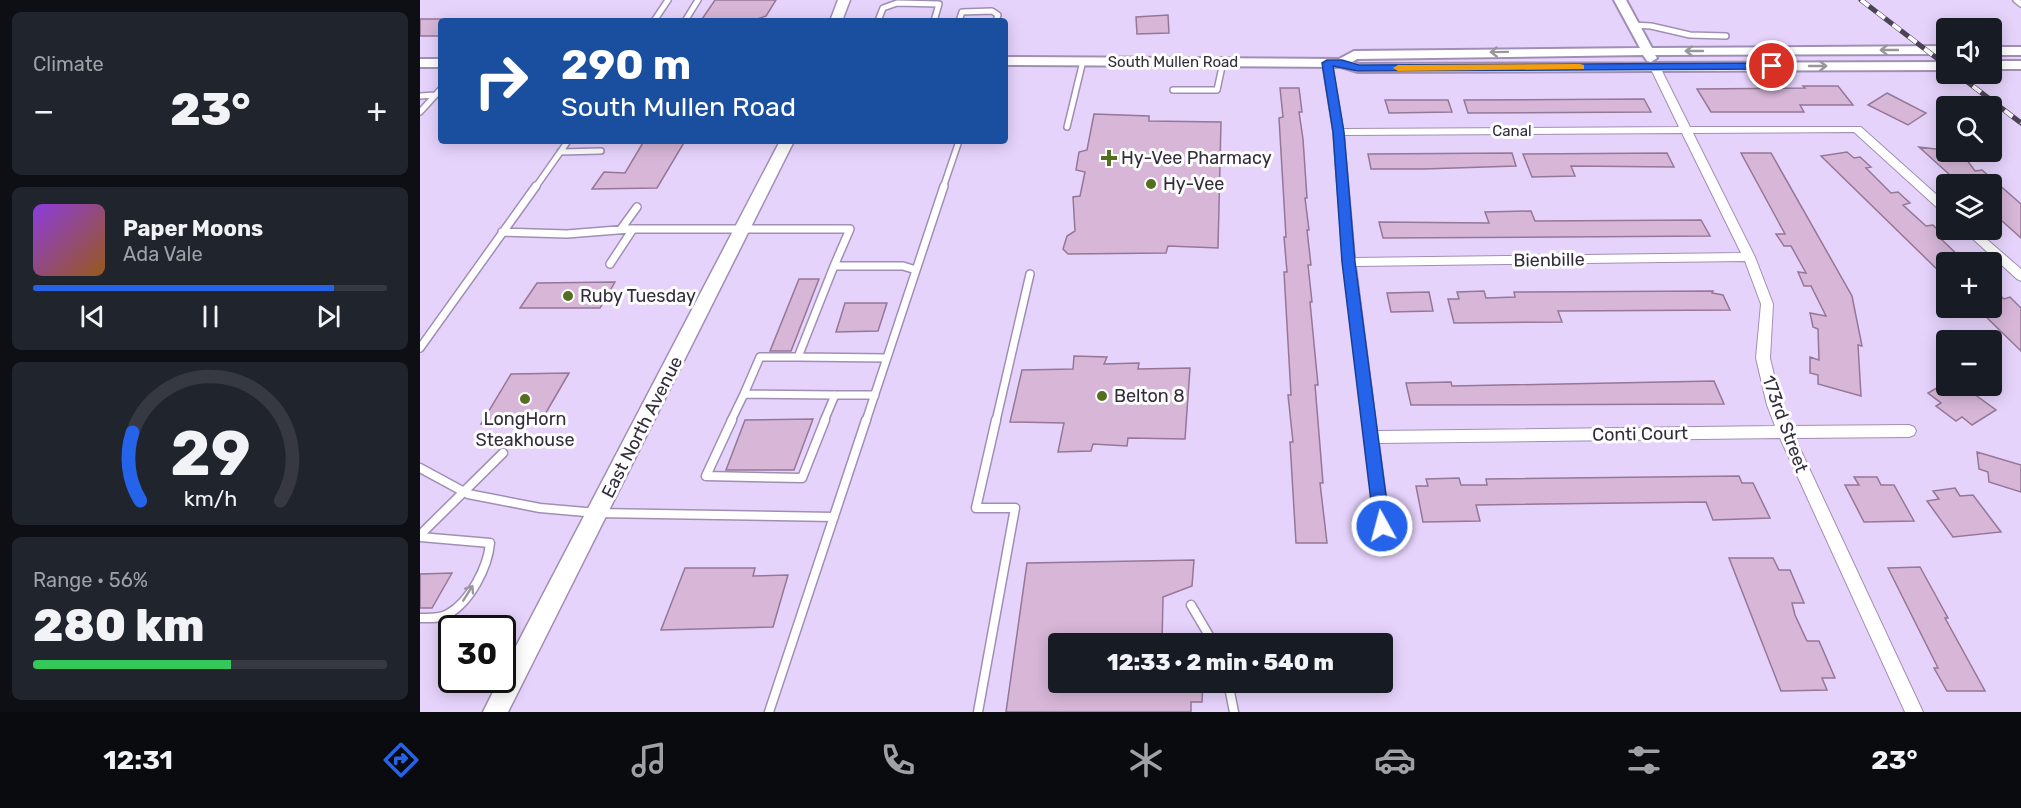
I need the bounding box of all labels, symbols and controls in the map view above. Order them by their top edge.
map controls [1936,18,2002,396]
button: sound [1936,18,2002,84]
text: 290 m [561,40,691,90]
pin [1746,40,1797,91]
icon: right [462,42,540,120]
one-way arrow [1879,44,1899,56]
one-way arrow [1684,45,1704,57]
one-way arrow [1489,46,1509,58]
icon: arrive [1755,49,1788,82]
text: Climate [33,52,104,76]
street label: South Mullen Road [1108,53,1238,71]
one-way arrow [1808,60,1828,72]
text: 23° [170,83,251,136]
text: − [33,91,54,130]
text: + [366,91,387,130]
text: South Mullen Road [561,91,796,123]
button: search [1936,96,2002,162]
street label: Canal [1492,122,1532,140]
place label: Hy-Vee Pharmacy [1121,147,1272,169]
marker: Hy-Vee Pharmacy [1102,151,1116,165]
place label: Hy-Vee [1163,173,1224,195]
button: layers [1936,174,2002,240]
marker: Hy-Vee [1144,177,1158,191]
text: Paper Moons [123,215,263,242]
text: Ada Vale [123,242,203,266]
street label: Bienbille [1513,248,1585,272]
button: + [1936,252,2002,318]
place label: Ruby Tuesday [580,285,696,307]
marker: Ruby Tuesday [561,289,575,303]
icon: previous [76,300,109,333]
icon: pause [194,300,227,333]
icon: next [312,300,345,333]
button: − [1936,330,2002,396]
street label: East North Avenue [597,352,687,502]
street label: 173rd Street [1757,373,1813,475]
place label: Belton 8 [1114,385,1185,407]
marker: Belton 8 [1095,389,1109,403]
marker: LongHorn Steakhouse [518,392,532,406]
place label: LongHorn Steakhouse [476,408,574,451]
text: 29 [170,417,250,491]
street label: Conti Court [1592,422,1688,446]
text: km/h [183,486,237,511]
position arrow [1350,494,1414,558]
text: Range · 56% [33,568,148,592]
one-way arrow [461,585,474,602]
text: 280 km [33,599,205,652]
speed limit sign: 30 [438,615,516,693]
text: 12:33 · 2 min · 540 m [1107,649,1334,676]
icon: directions [380,739,422,781]
icon: music [628,739,670,781]
icon: phone [877,739,919,781]
icon: climate [1125,739,1167,781]
icon: car [1374,739,1416,781]
icon: filters [1623,739,1665,781]
text: 12:31 [103,744,173,776]
text: 23° [1871,744,1918,776]

